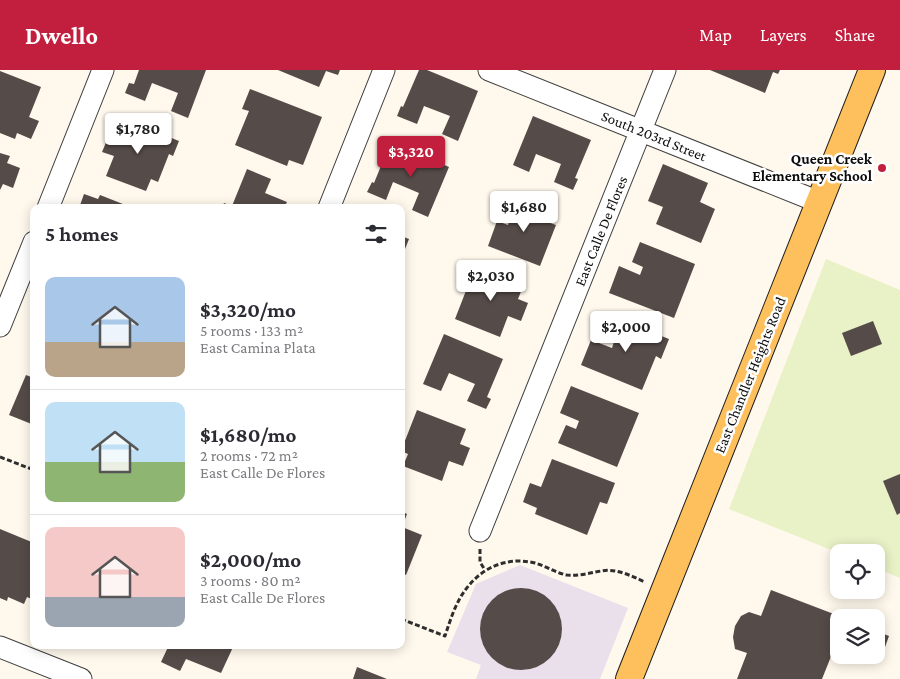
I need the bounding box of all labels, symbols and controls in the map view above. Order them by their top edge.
text: Dwello [25,22,98,49]
text: Map [699,25,732,45]
text: Layers [760,25,807,45]
text: Share [835,25,875,45]
street label: South 203rd Street [599,108,710,165]
pin: $1,780 [97,112,179,155]
text: $1,780 [116,120,160,137]
pin: $3,320 [370,136,452,178]
text: $3,320 [388,143,434,160]
place label: Queen Creek Elementary School [752,151,873,184]
marker: Queen Creek Elementary School [876,162,888,174]
street label: East Calle De Flores [572,173,630,288]
pin: $1,680 [483,190,565,233]
text: $1,680 [501,198,547,215]
icon: filters [362,220,390,248]
text: 5 homes [45,222,118,246]
pin: $2,030 [450,260,532,302]
text: $2,030 [467,267,515,284]
street label: East Chandler Heights Road [711,295,790,456]
icon: home [85,297,145,357]
text: $3,320/mo [200,298,296,322]
pin: $2,000 [585,310,667,353]
text: $2,000 [601,318,651,335]
text: 5 rooms · 133 m² [200,322,303,339]
text: East Camina Plata [200,339,316,356]
icon: home [85,422,145,482]
text: $1,680/mo [200,423,297,447]
text: 2 rooms · 72 m² [200,447,298,464]
text: East Calle De Flores [200,464,325,481]
map controls [830,544,885,664]
button: locate [830,544,885,599]
icon: home [85,547,145,607]
text: $2,000/mo [200,548,301,572]
text: 3 rooms · 80 m² [200,572,301,589]
text: East Calle De Flores [200,589,325,606]
button: layers [830,609,885,664]

